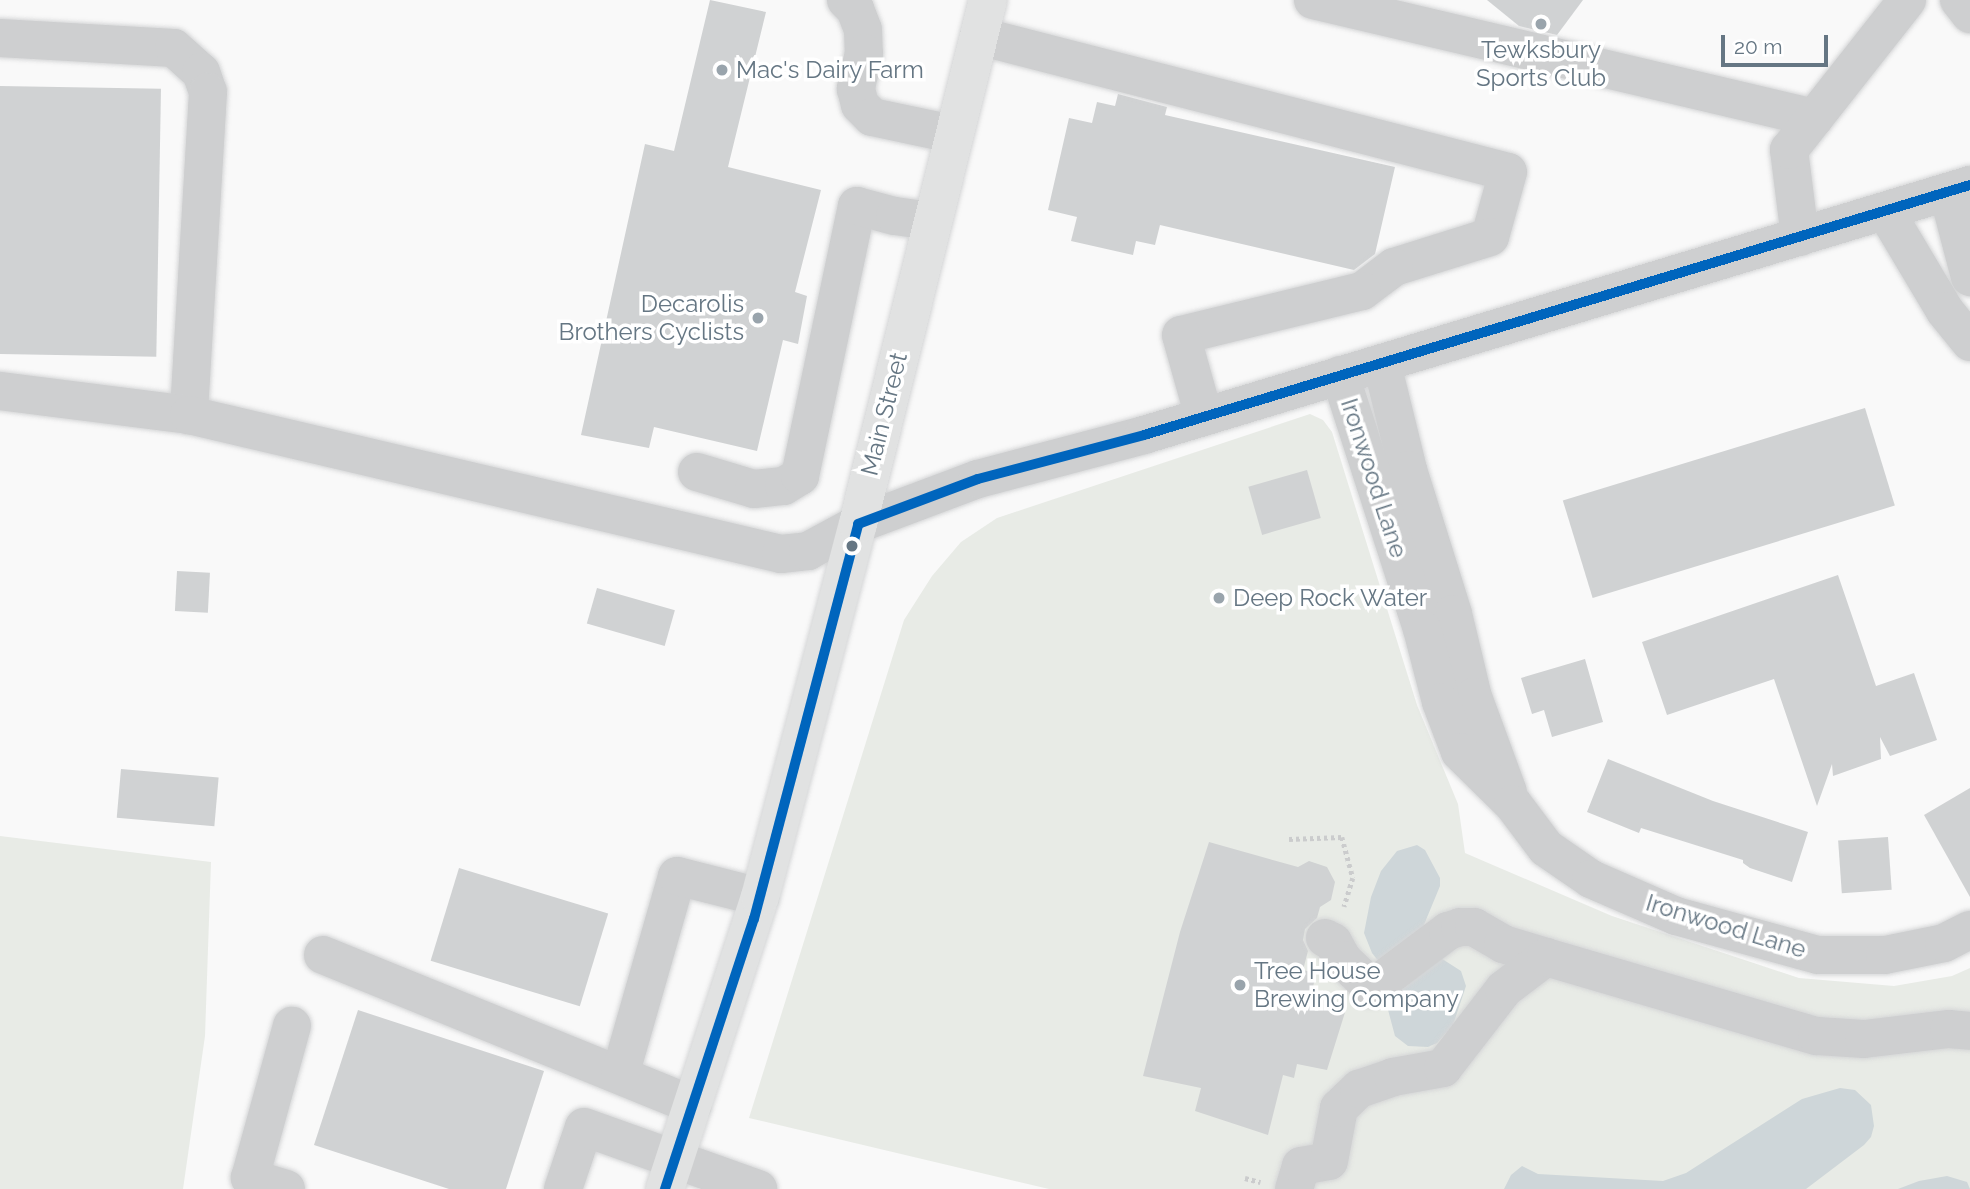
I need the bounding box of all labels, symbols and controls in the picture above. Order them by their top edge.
marker: Tewksbury Sports Club [1533,16,1549,32]
scale bar [1725,21,1832,65]
text: 20 m [1734,34,1782,59]
place label: Tewksbury Sports Club [1476,36,1606,92]
place label: Mac's Dairy Farm [736,56,924,84]
marker: Mac's Dairy Farm [714,62,730,78]
place label: Decarolis Brothers Cyclists [558,290,744,346]
marker: Decarolis Brothers Cyclists [750,310,766,326]
street label: Main Street [855,349,913,479]
street label: Ironwood Lane [1335,395,1413,561]
unlabelled marker [845,539,859,553]
place label: Deep Rock Water [1233,584,1428,612]
marker: Deep Rock Water [1211,590,1227,606]
street label: Ironwood Lane [1642,888,1810,964]
place label: Tree House Brewing Company [1254,957,1459,1013]
marker: Tree House Brewing Company [1232,977,1248,993]

